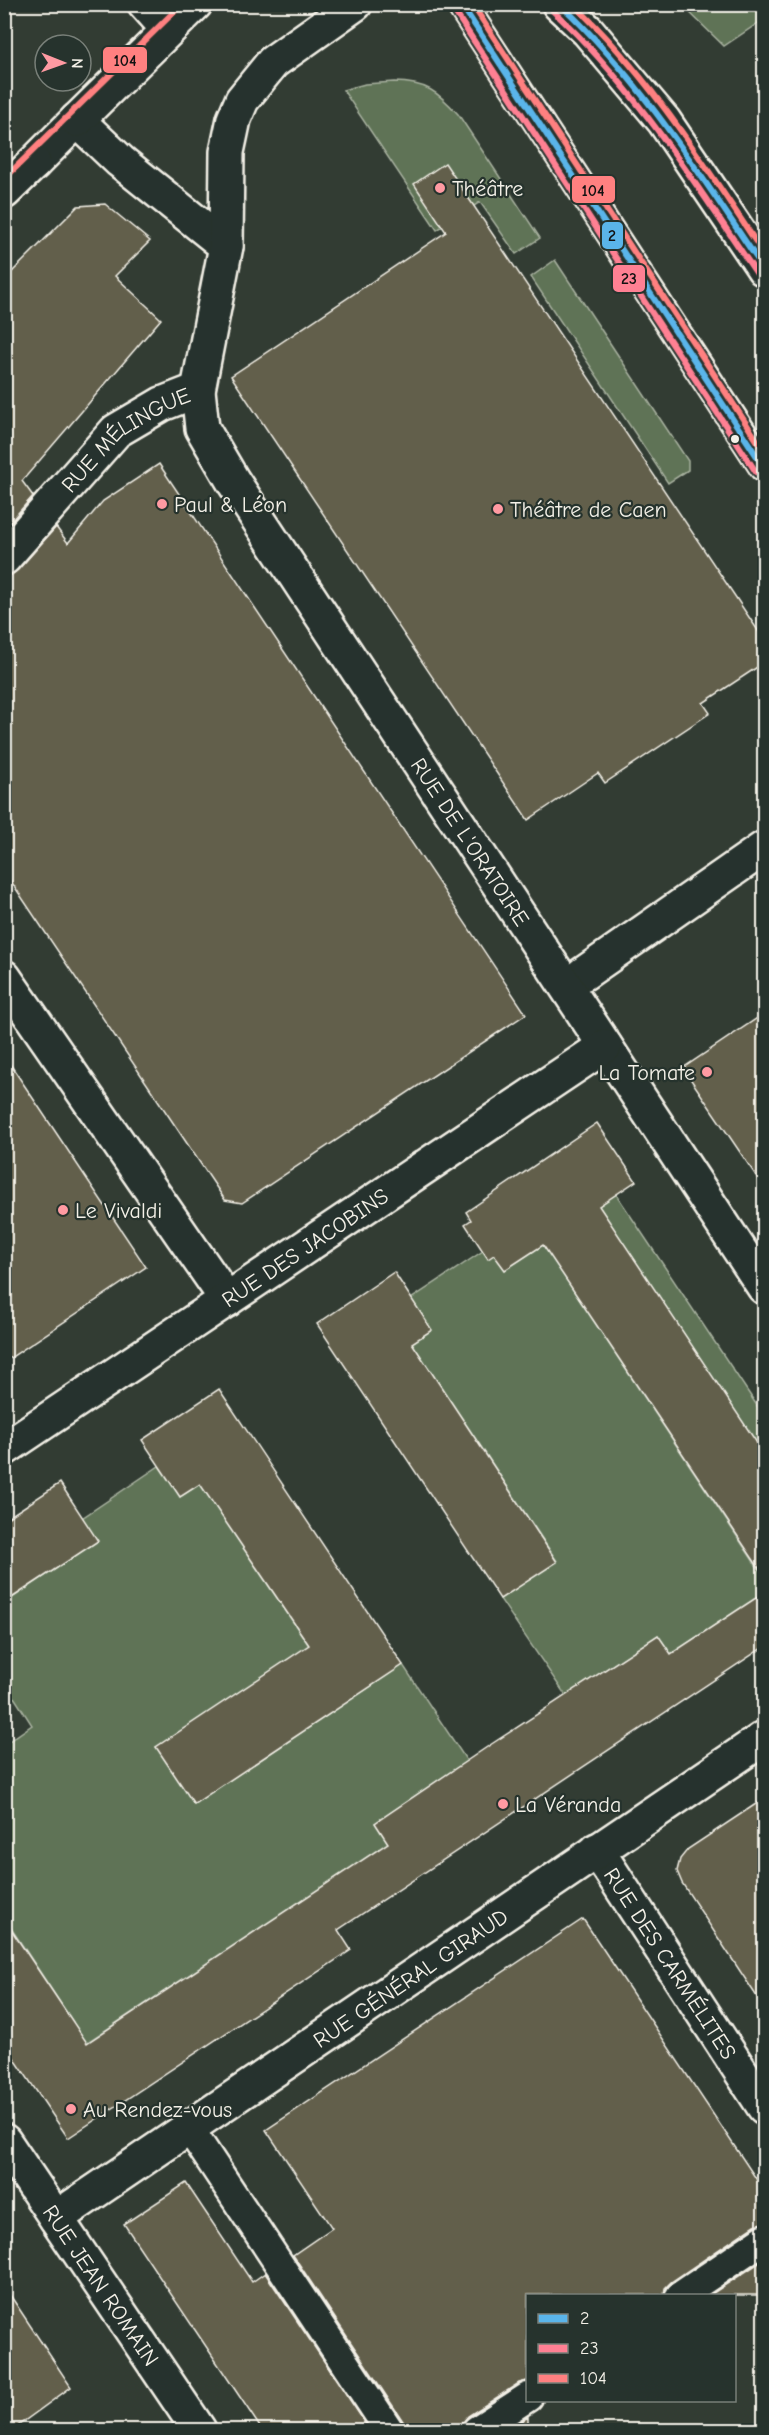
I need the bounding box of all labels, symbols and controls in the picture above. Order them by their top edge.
north arrow [33,33,93,93]
line badge: 104 [102,46,148,74]
text: 104 [114,52,136,70]
text: N [68,58,86,69]
line badge: 104 [571,175,616,204]
place label: Théâtre [452,176,523,202]
marker: Théâtre [433,181,447,195]
text: 104 [582,182,604,200]
line badge: 2 [601,221,624,250]
text: 2 [608,227,616,245]
line badge: 23 [612,264,646,293]
text: 23 [621,270,637,288]
street label: RUE MÉLINGUE [56,382,194,498]
unlabelled marker [729,433,741,445]
place label: Paul & Léon [174,492,287,518]
marker: Paul & Léon [155,497,169,511]
place label: Théâtre de Caen [510,497,667,523]
marker: Théâtre de Caen [491,502,505,516]
street label: RUE DE L'ORATOIRE [405,753,535,931]
place label: La Tomate [598,1060,695,1086]
marker: La Tomate [700,1065,714,1079]
street label: RUE DES JACOBINS [217,1183,393,1313]
place label: Le Vivaldi [75,1198,162,1224]
marker: Le Vivaldi [56,1203,70,1217]
place label: La Véranda [515,1792,621,1818]
marker: La Véranda [496,1797,510,1811]
street label: RUE DES CARMÉLITES [598,1863,741,2064]
street label: RUE GÉNÉRAL GIRAUD [309,1904,513,2054]
place label: Au Rendez-vous [83,2097,232,2123]
marker: Au Rendez-vous [64,2102,78,2116]
street label: RUE JEAN ROMAIN [37,2200,164,2371]
legend [526,2294,736,2402]
text: 2 [580,2308,589,2329]
text: 23 [580,2338,599,2359]
text: 104 [580,2368,607,2389]

